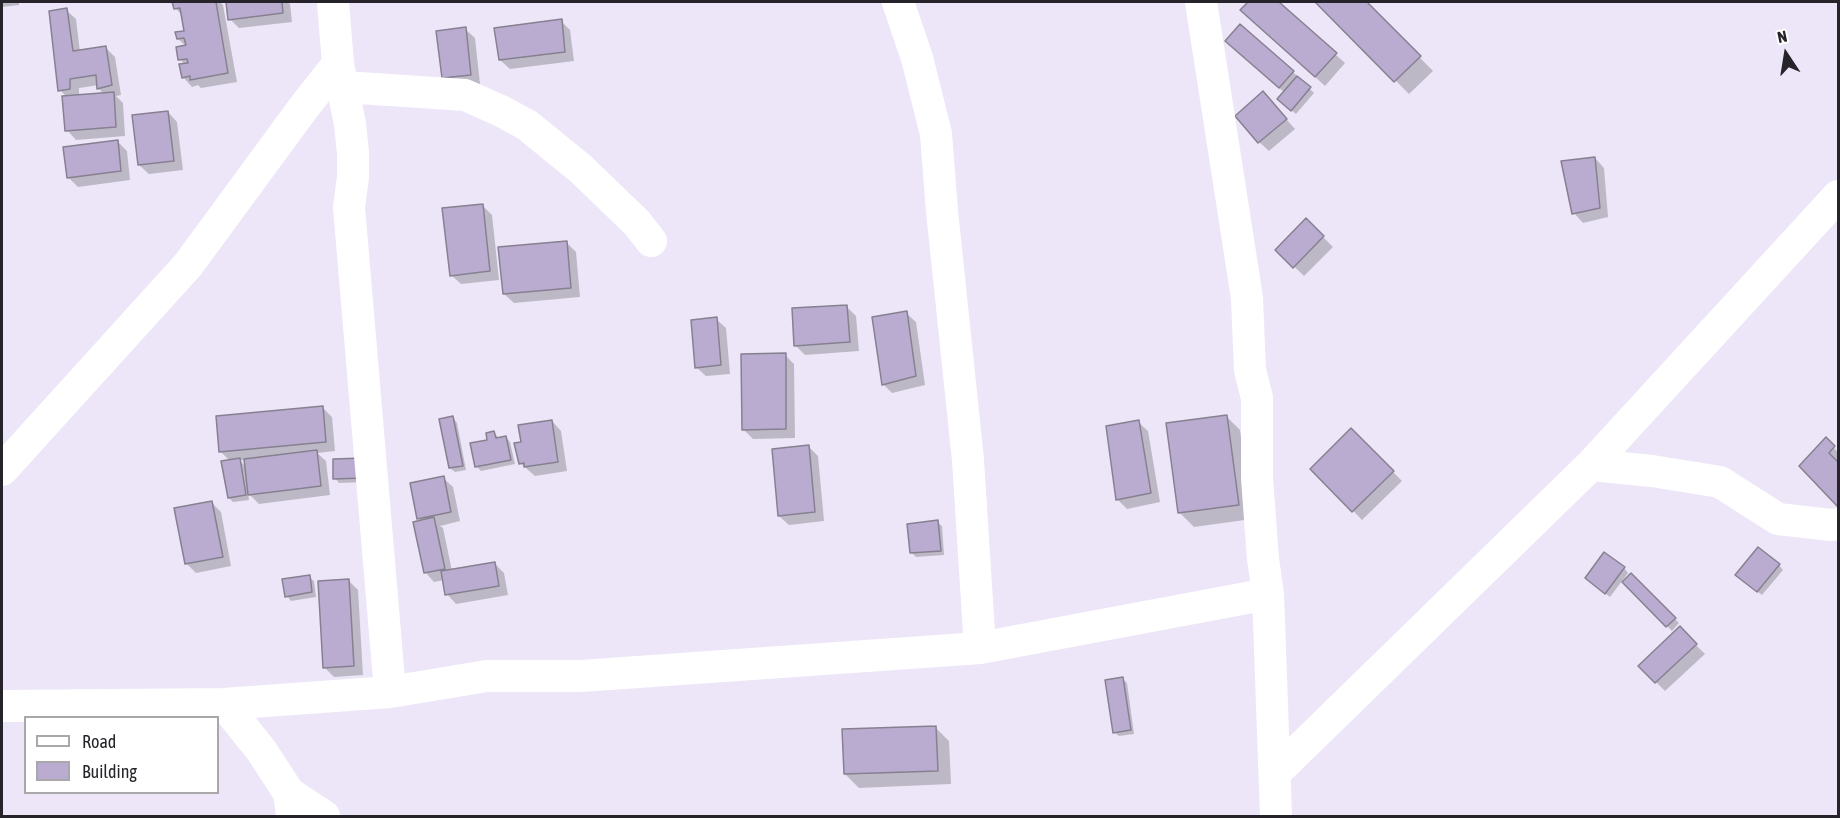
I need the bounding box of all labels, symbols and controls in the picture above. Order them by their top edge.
north arrow [1756,24,1816,84]
text: N [1776,27,1789,46]
legend [24,716,219,794]
text: Road [82,731,116,752]
text: Building [82,761,137,782]

